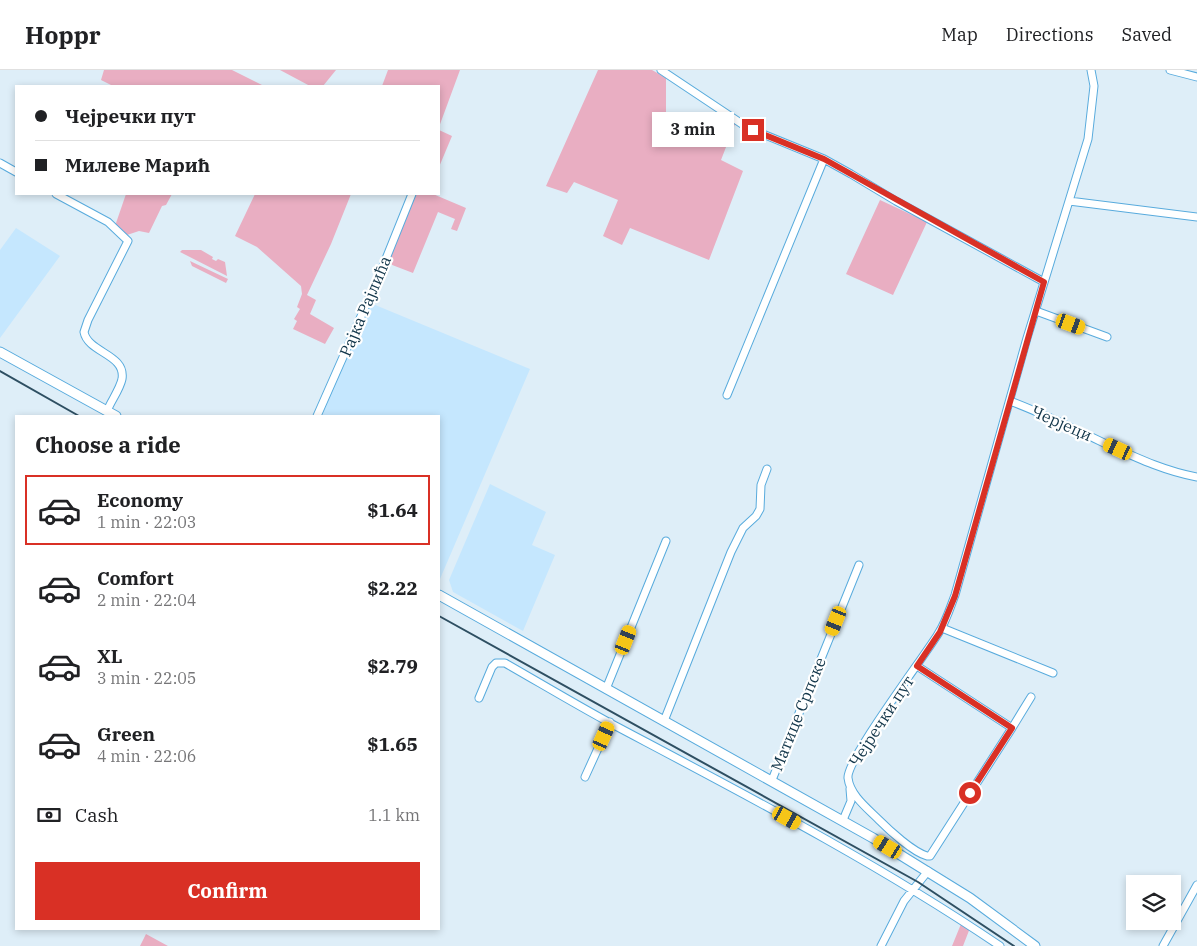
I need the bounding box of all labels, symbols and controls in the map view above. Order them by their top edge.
text: Hoppr [25,19,101,51]
text: Map [941,23,978,46]
text: Directions [1006,23,1094,46]
text: Saved [1122,23,1172,46]
text: Чејречки пут [65,104,196,128]
callout: 3 min [653,112,736,148]
text: 3 min [671,119,715,139]
route end [742,119,764,141]
text: Милеве Мaрић [65,153,210,177]
street label: Рајка Рајлића [335,252,395,359]
car [1054,312,1087,336]
street label: Черјеци [1028,401,1096,445]
text: Choose a ride [35,430,181,459]
car [1101,436,1134,462]
icon: car [37,488,82,533]
text: Economy [97,488,183,512]
text: $1.64 [367,498,418,522]
text: 1 min · 22:03 [97,512,196,532]
icon: car [37,566,82,611]
text: Comfort [97,566,174,590]
text: $2.22 [367,576,418,600]
text: 2 min · 22:04 [97,590,196,610]
car [823,604,848,638]
car [613,623,638,657]
icon: car [37,644,82,689]
text: XL [97,644,123,668]
text: $2.79 [367,654,418,678]
street label: Матице Српске [766,654,830,774]
text: 3 min · 22:05 [97,668,196,688]
street label: Чејречки пут [844,672,918,770]
car [591,719,616,753]
icon: car [37,722,82,767]
text: Green [97,722,155,746]
text: $1.65 [367,732,418,756]
text: 4 min · 22:06 [97,746,196,766]
route start [959,782,981,804]
icon: cash [35,801,63,829]
text: Cash [75,803,119,827]
car [770,804,803,832]
text: 1.1 km [368,805,420,825]
car [871,833,904,861]
button: Confirm [35,862,420,920]
map controls [1126,875,1181,930]
button: layers [1126,875,1181,930]

